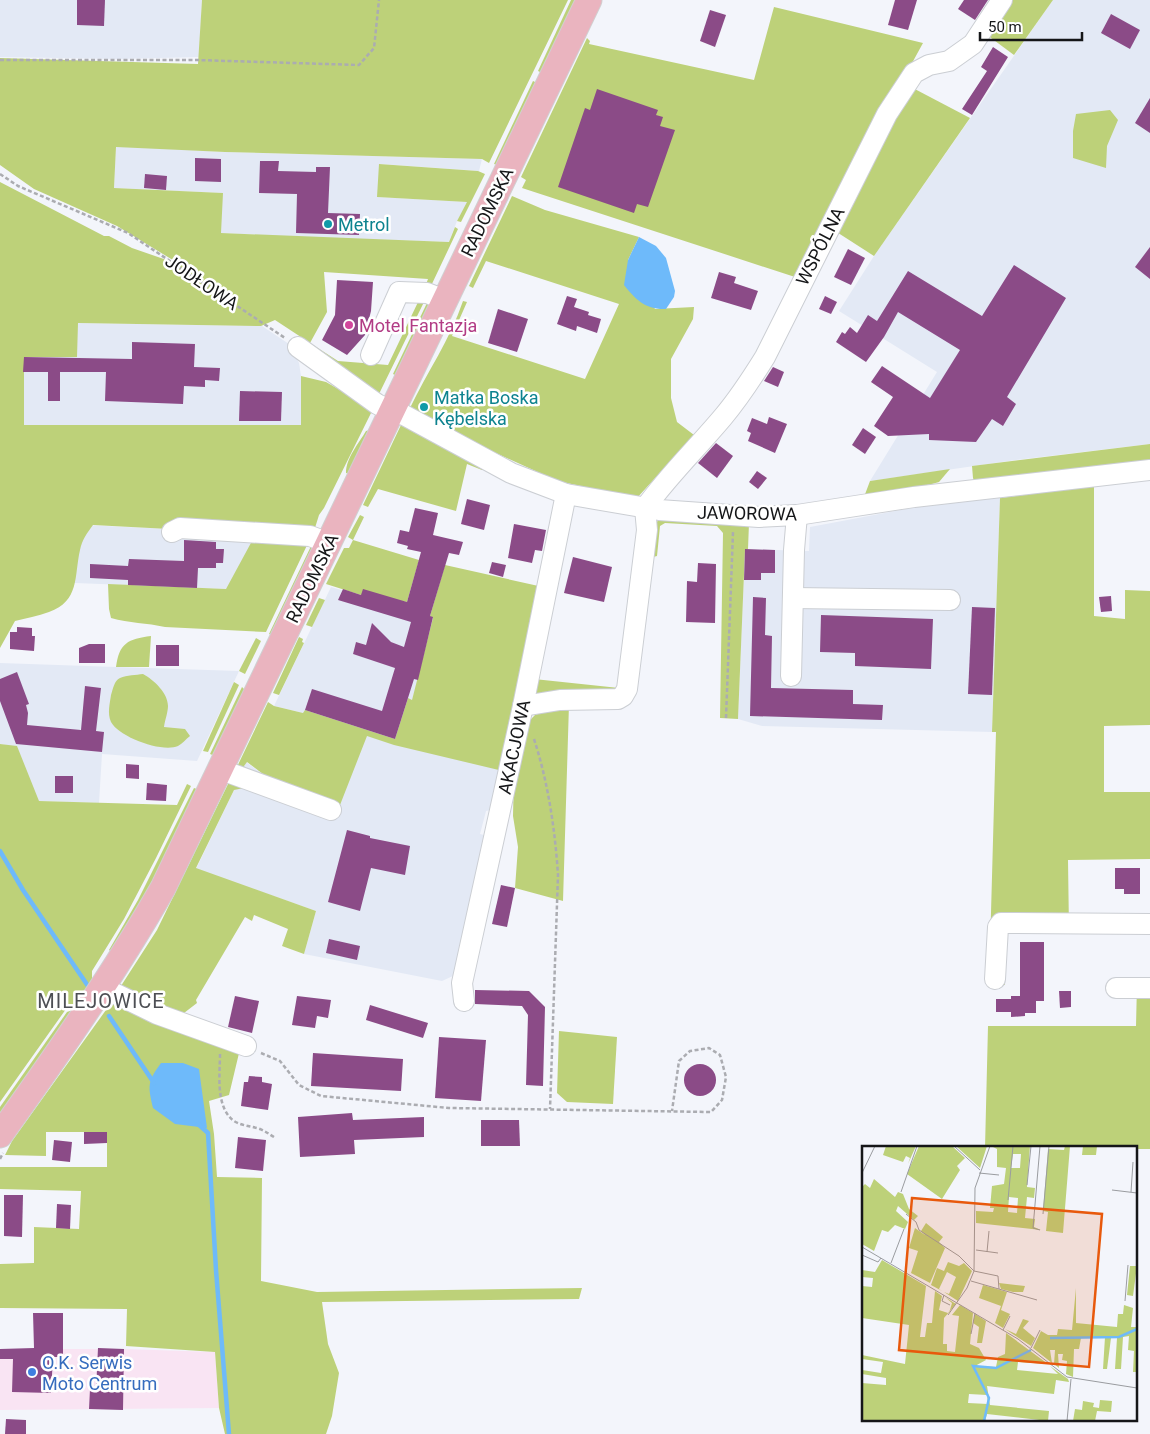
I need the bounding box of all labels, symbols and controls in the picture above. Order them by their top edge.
scale bar [980,10,1082,42]
text: 50 m [988,18,1022,36]
street label: RADOMSKA [456,164,518,260]
street label: WSPÓLNA [791,203,849,289]
place label: Metrol [338,214,390,235]
marker: Metrol [322,218,334,230]
street label: JODŁOWA [161,250,243,314]
place label: Motel Fantazja [359,315,477,336]
marker: Motel Fantazja [343,319,355,331]
place label: Matka Boska Kębelska [434,387,538,429]
marker: Matka Boska Kębelska [418,401,430,413]
street label: JAWOROWA [697,502,797,524]
street label: RADOMSKA [281,530,343,626]
street label: AKACJOWA [494,698,534,796]
district label: MILEJOWICE [37,989,165,1013]
inset map [862,1146,1138,1422]
place label: O.K. Serwis Moto Centrum [42,1352,157,1394]
marker: O.K. Serwis Moto Centrum [26,1366,38,1378]

